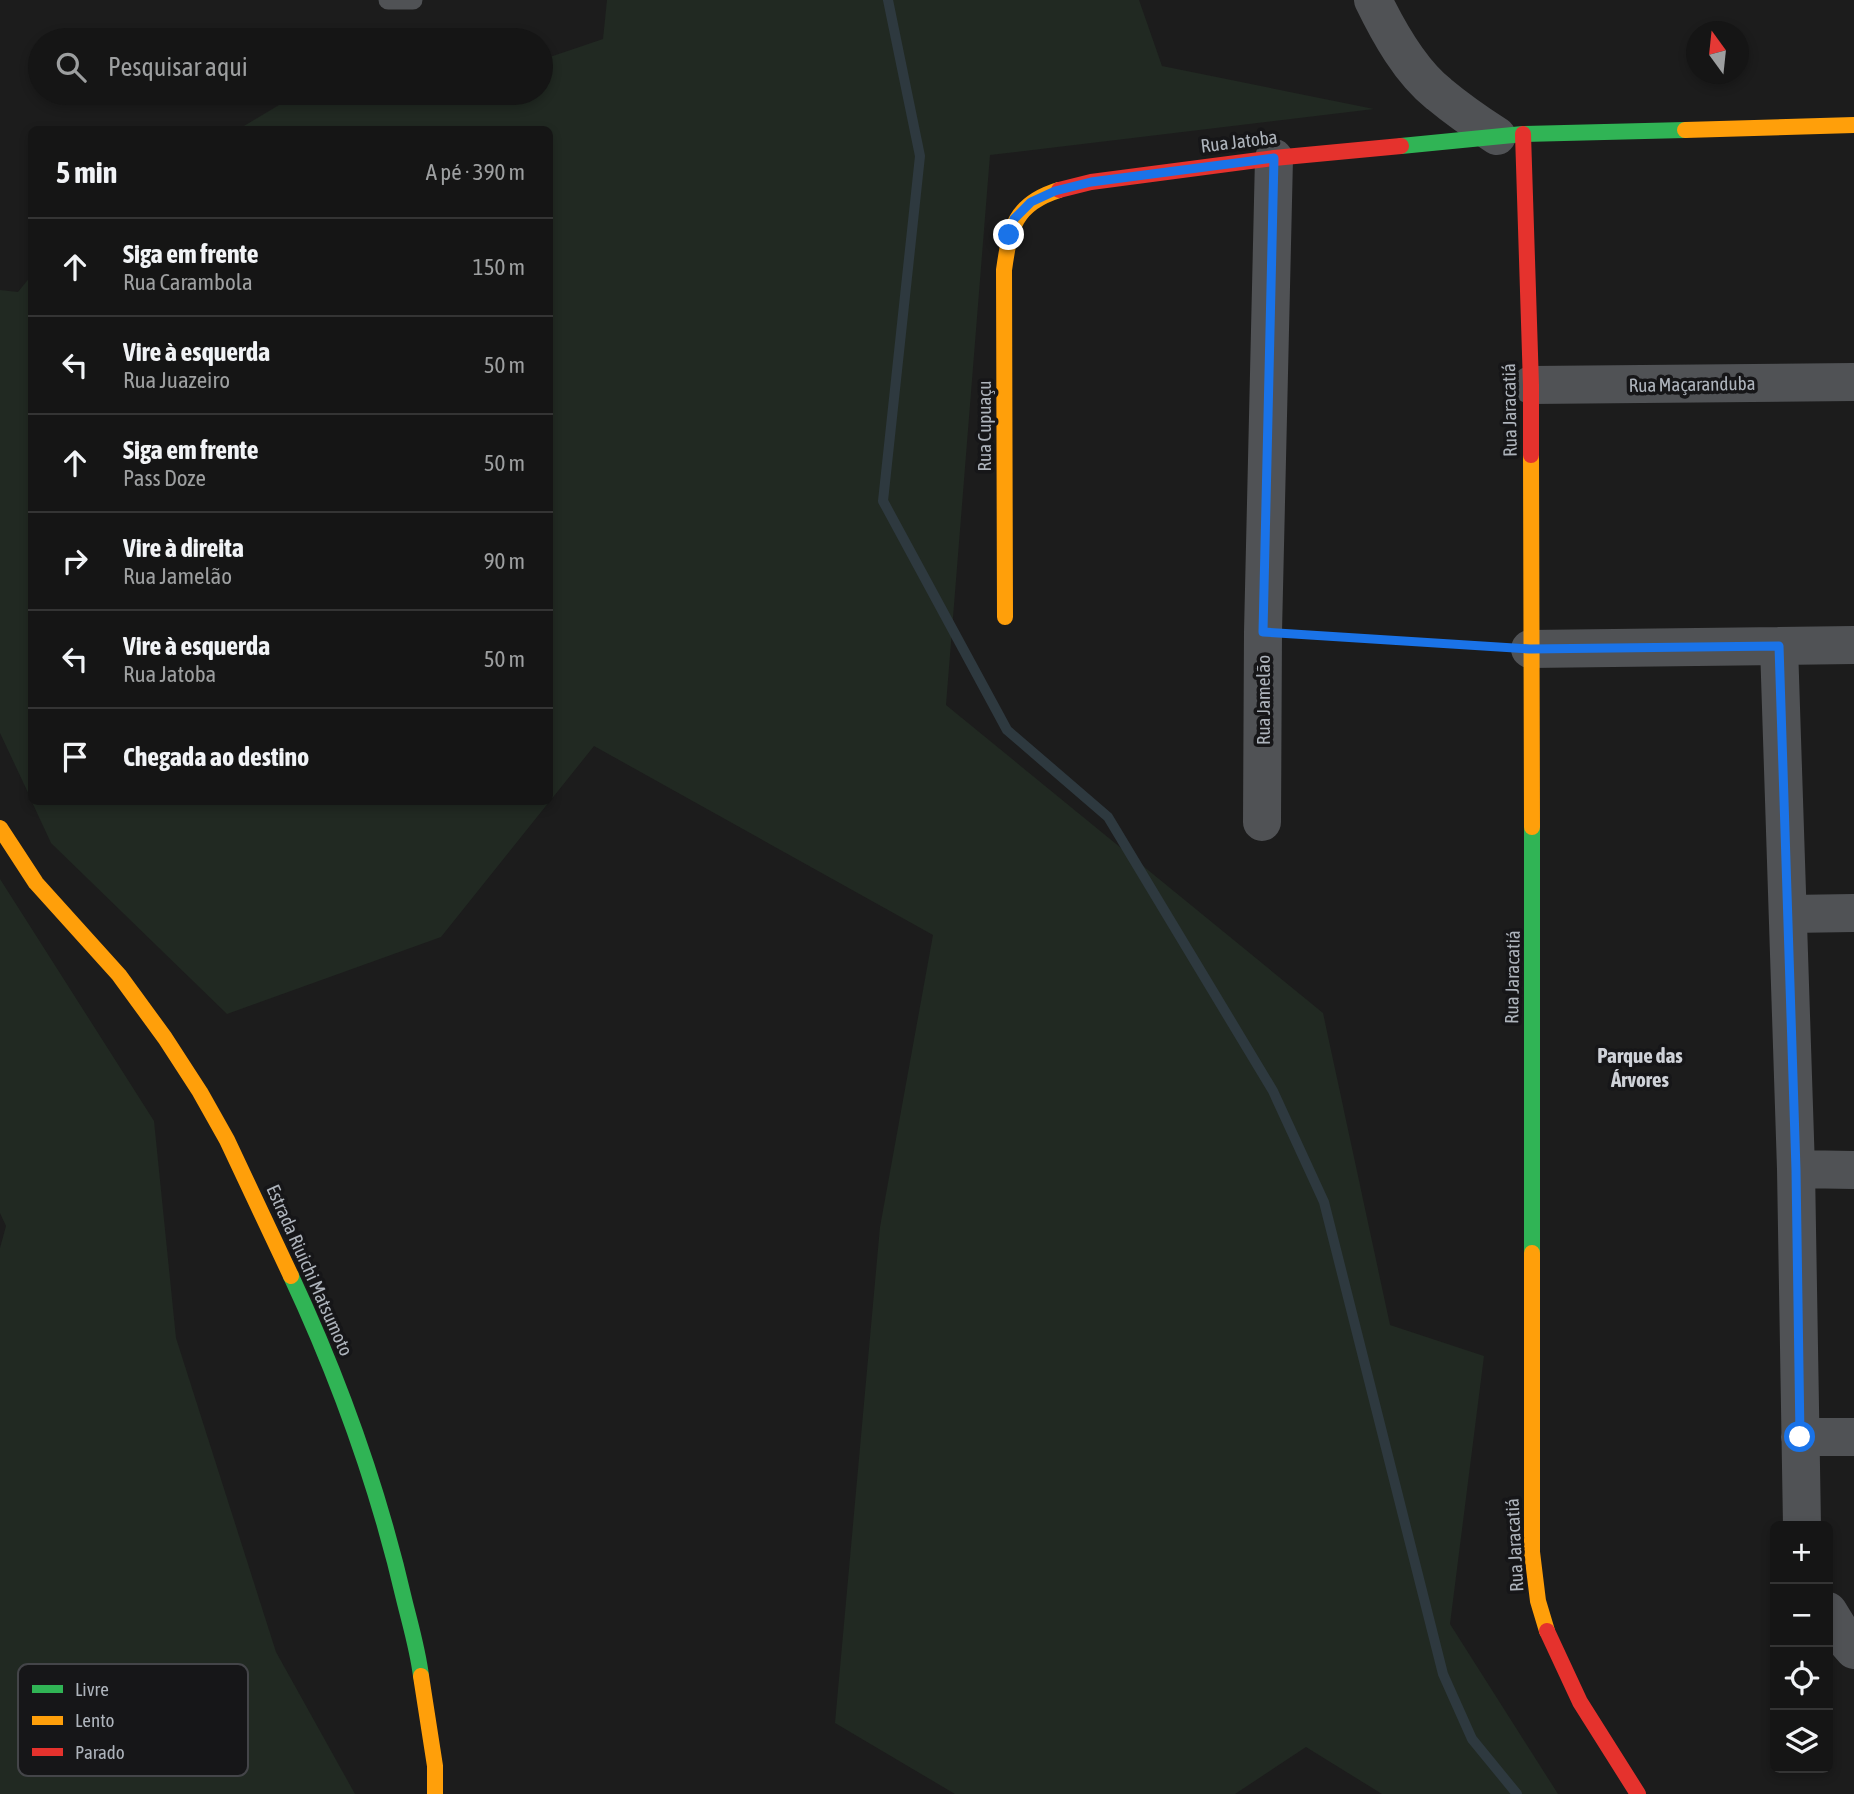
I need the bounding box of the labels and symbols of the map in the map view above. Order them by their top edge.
north arrow [1686,21,1749,84]
street label: Rua Jatoba [1199,125,1279,157]
route end [993,219,1024,250]
street label: Rua Jaracatiá [1497,363,1521,457]
street label: Rua Maçaranduba [1628,372,1756,396]
street label: Rua Cupuaçu [973,380,995,472]
street label: Rua Jamelão [1252,655,1274,745]
street label: Rua Jaracatiá [1500,930,1524,1024]
district label: Parque das Árvores [1597,1043,1683,1091]
street label: Estrada Riuichi Matsumoto [262,1181,358,1359]
route start [1784,1421,1815,1452]
street label: Rua Jaracatiá [1501,1498,1527,1592]
legend [18,1664,248,1776]
text: Livre [75,1678,109,1700]
text: Lento [75,1709,114,1731]
text: Parado [75,1741,125,1763]

